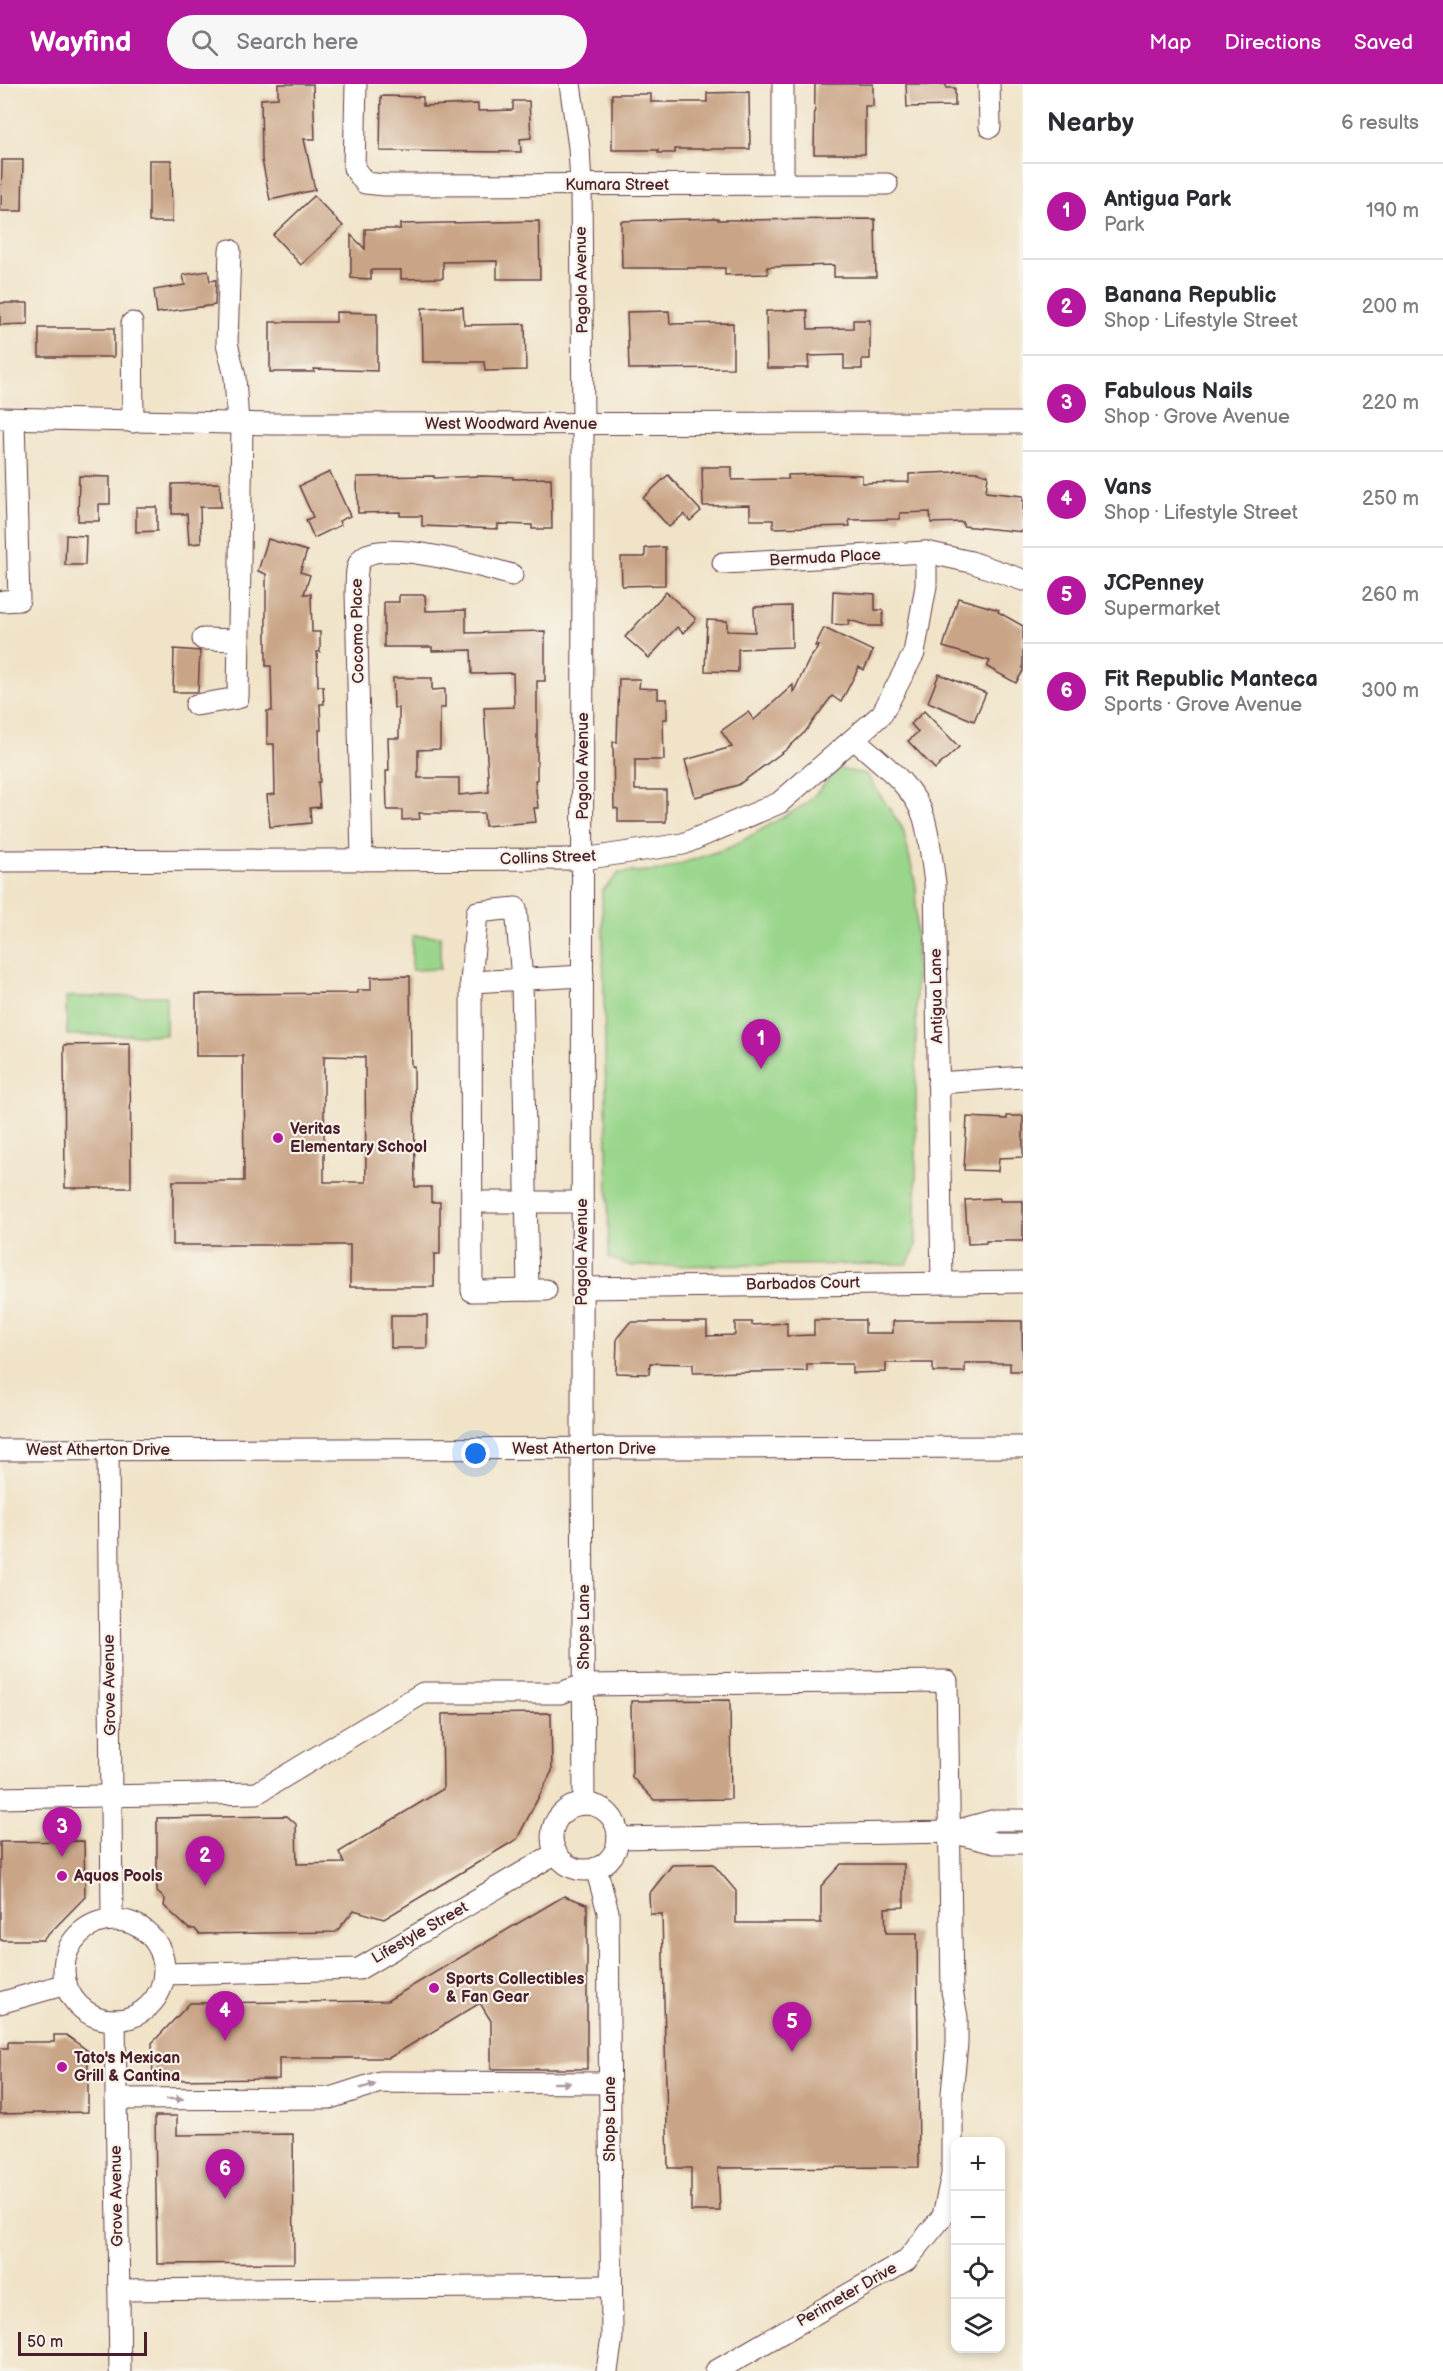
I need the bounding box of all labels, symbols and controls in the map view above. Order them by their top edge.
search box [167,15,587,69]
text: Wayfind [30,26,131,59]
icon: search [188,26,221,59]
text: Search here [236,29,358,56]
text: Map [1149,30,1192,55]
text: Directions [1225,30,1321,55]
text: Saved [1354,30,1413,55]
text: Nearby [1047,108,1134,139]
text: 6 results [1341,111,1419,135]
street label: Kumara Street [565,176,669,195]
text: Antigua Park [1104,186,1231,213]
text: 1 [1062,199,1071,223]
text: 190 m [1366,199,1419,223]
text: Park [1104,213,1144,237]
street label: Pagola Avenue [572,226,592,334]
text: Banana Republic [1104,282,1276,309]
text: 2 [1061,295,1072,319]
text: 200 m [1362,295,1419,319]
text: Shop · Lifestyle Street [1104,309,1298,333]
text: Fabulous Nails [1104,378,1253,405]
text: 3 [1061,391,1072,415]
text: 220 m [1362,391,1419,415]
text: Shop · Grove Avenue [1104,405,1290,429]
street label: West Woodward Avenue [425,415,598,434]
text: Vans [1104,474,1152,501]
text: 4 [1061,487,1072,511]
text: 250 m [1362,487,1419,511]
text: Shop · Lifestyle Street [1104,501,1298,525]
street label: Bermuda Place [769,546,882,570]
text: JCPenney [1104,570,1204,597]
street label: Cocomo Place [348,578,368,684]
text: 5 [1061,583,1072,607]
text: 260 m [1361,583,1419,607]
text: Supermarket [1104,597,1220,621]
text: Fit Republic Manteca [1104,666,1318,693]
text: 6 [1060,679,1073,703]
text: 300 m [1361,679,1419,703]
text: Sports · Grove Avenue [1104,693,1302,717]
street label: Pagola Avenue [574,712,593,820]
street label: Collins Street [500,847,596,869]
street label: Antigua Lane [927,948,947,1044]
pin: 1 [742,1020,780,1069]
place label: Veritas Elementary School [290,1120,427,1157]
marker: Veritas Elementary School [271,1131,285,1145]
street label: Pagola Avenue [573,1198,592,1306]
street label: Barbados Court [746,1274,860,1294]
your location [461,1439,490,1468]
street label: West Atherton Drive [512,1440,656,1459]
street label: West Atherton Drive [26,1441,170,1460]
street label: Shops Lane [575,1584,594,1670]
street label: Grove Avenue [100,1634,120,1736]
pin: 3 [42,1808,82,1857]
pin: 2 [186,1836,224,1886]
place label: Aquos Pools [73,1867,163,1886]
marker: Aquos Pools [55,1869,69,1883]
street label: Lifestyle Street [369,1898,471,1968]
place label: Sports Collectibles & Fan Gear [446,1970,585,2007]
marker: Sports Collectibles & Fan Gear [427,1981,441,1995]
pin: 4 [206,1992,244,2041]
pin: 5 [772,2002,812,2052]
place label: Tato's Mexican Grill & Cantina [74,2049,180,2086]
marker: Tato's Mexican Grill & Cantina [55,2060,69,2074]
street label: Shops Lane [601,2076,620,2162]
one-way arrow [553,2078,572,2088]
one-way arrow [359,2081,377,2090]
one-way arrow [165,2094,184,2104]
map controls [951,2137,1005,2353]
button: + [951,2137,1005,2191]
street label: Grove Avenue [107,2145,127,2247]
pin: 6 [206,2150,244,2199]
button: − [951,2191,1005,2245]
button: locate [951,2245,1005,2299]
street label: Perimeter Drive [793,2258,901,2331]
button: layers [951,2299,1005,2353]
scale bar [18,2329,147,2356]
text: 50 m [27,2333,63,2352]

